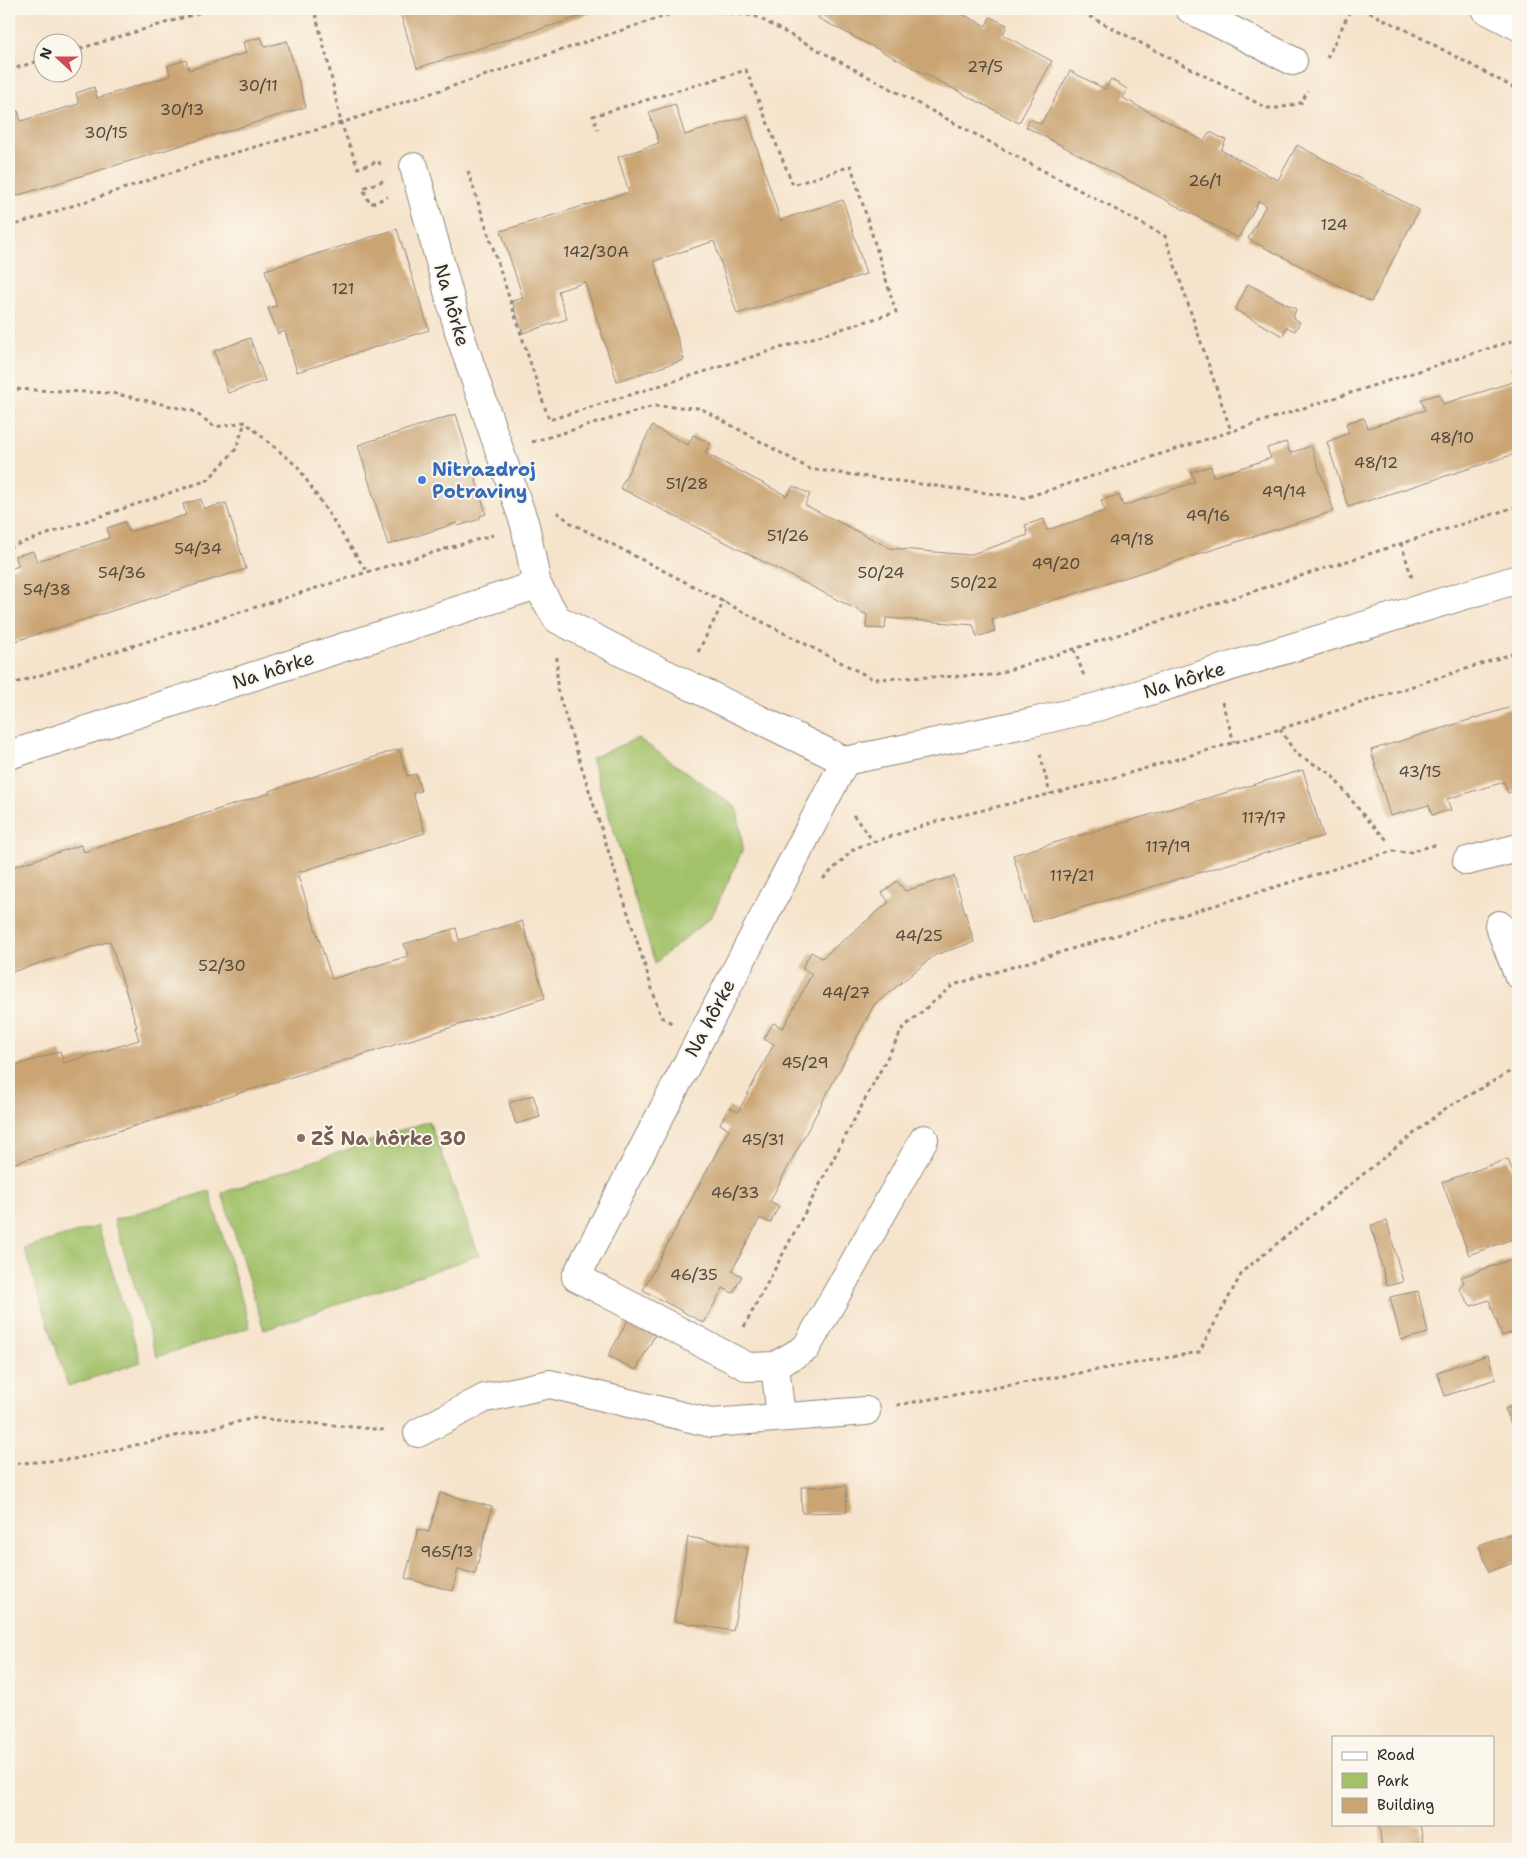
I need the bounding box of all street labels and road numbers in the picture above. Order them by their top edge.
street label: Na hôrke [428,261,476,349]
street label: Na hôrke [229,645,317,695]
street label: Na hôrke [1140,656,1228,704]
street label: Na hôrke [679,975,741,1061]

